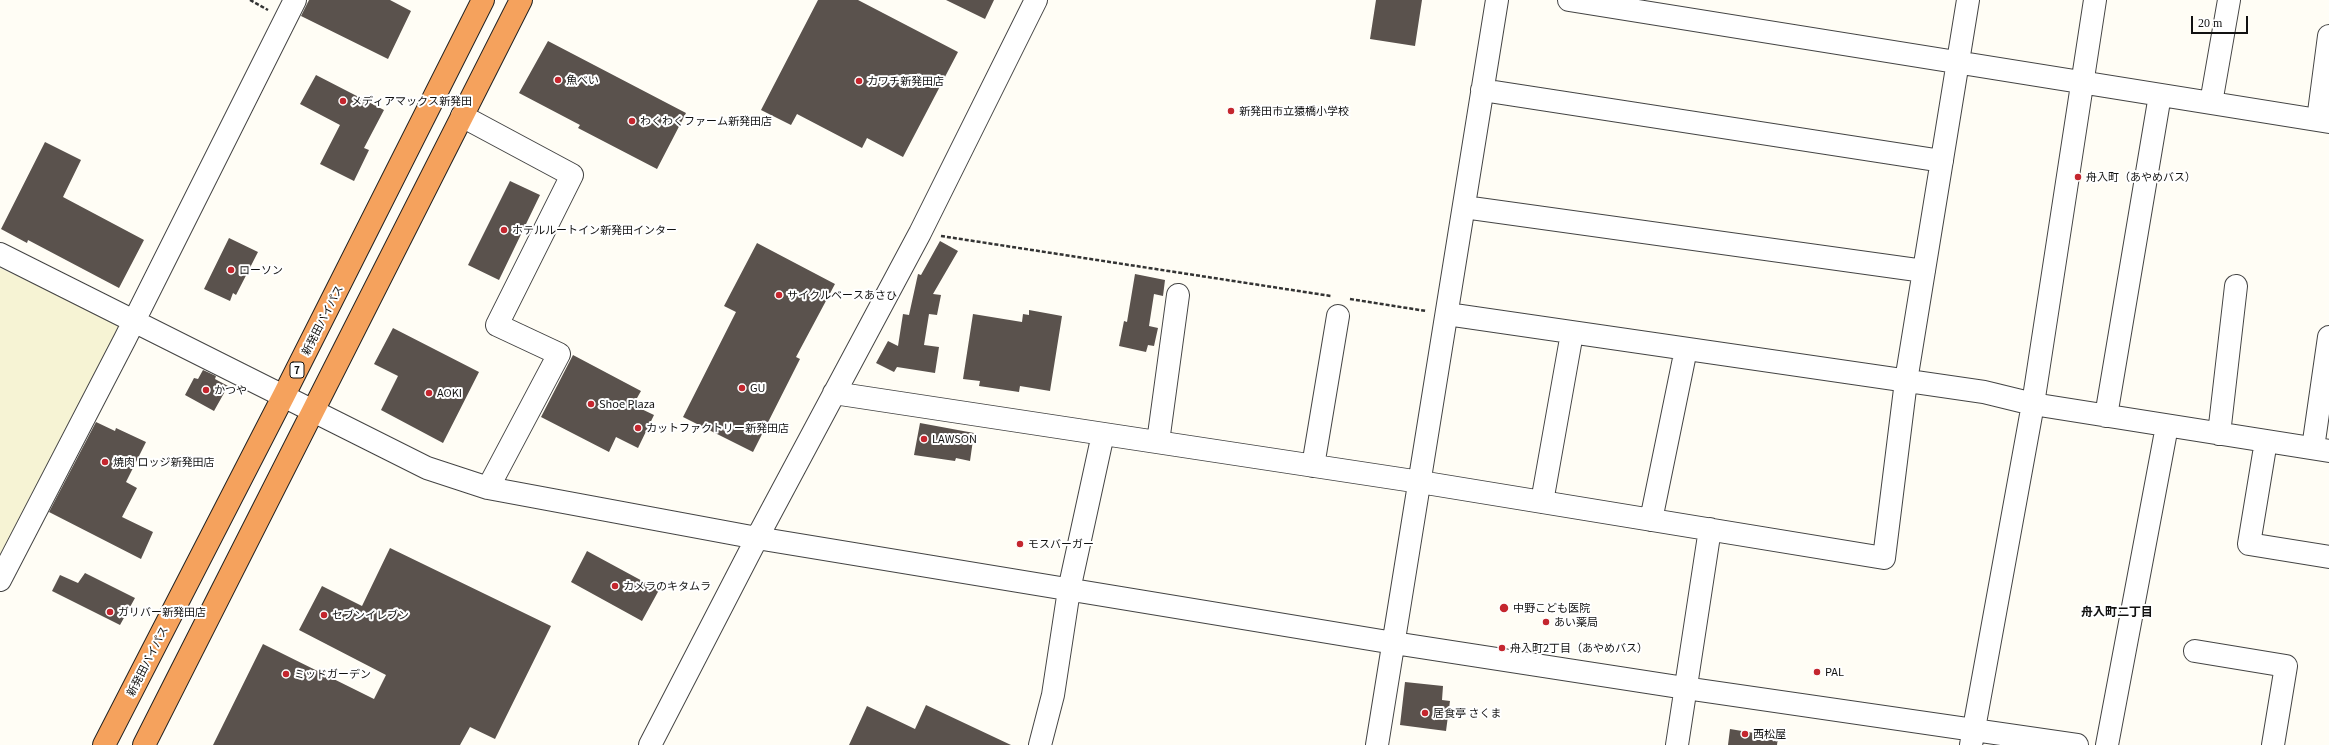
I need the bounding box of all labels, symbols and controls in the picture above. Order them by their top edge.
scale bar [2193,8,2250,34]
text: 20 m [2198,16,2222,30]
place label: 魚べい [566,73,599,87]
place label: カワチ新発田店 [867,74,944,88]
marker: 魚べい [553,75,563,85]
marker: カワチ新発田店 [854,76,864,86]
place label: メディアマックス新発田 [351,94,472,108]
marker: メディアマックス新発田 [338,96,348,106]
place label: 新発田市立猿橋小学校 [1239,104,1349,118]
marker: 新発田市立猿橋小学校 [1226,106,1236,116]
place label: わくわくファーム新発田店 [640,114,772,128]
marker: わくわくファーム新発田店 [627,116,637,126]
place label: 舟入町（あやめバス） [2086,170,2196,184]
marker: 舟入町（あやめバス） [2073,172,2083,182]
place label: ホテルルートイン新発田インター [512,223,677,237]
marker: ホテルルートイン新発田インター [499,225,509,235]
place label: ローソン [239,263,283,277]
marker: ローソン [226,265,236,275]
street label: 新発田バイパス [299,283,345,357]
place label: サイクルベースあさひ [787,288,897,302]
marker: サイクルベースあさひ [774,290,784,300]
road number: 7 [290,362,304,378]
place label: GU [750,381,766,395]
place label: かつや [214,383,247,397]
marker: GU [737,383,747,393]
marker: かつや [201,385,211,395]
place label: AOKI [437,386,462,400]
marker: AOKI [424,388,434,398]
place label: Shoe Plaza [599,397,655,411]
marker: Shoe Plaza [586,399,596,409]
place label: カットファクトリー新発田店 [646,421,789,435]
marker: カットファクトリー新発田店 [633,423,643,433]
place label: LAWSON [932,432,977,446]
marker: LAWSON [919,434,929,444]
place label: 焼肉 ロッジ新発田店 [113,455,214,469]
marker: 焼肉 ロッジ新発田店 [100,457,110,467]
place label: モスバーガー [1028,537,1094,551]
marker: モスバーガー [1015,539,1025,549]
place label: カメラのキタムラ [623,579,711,593]
marker: カメラのキタムラ [610,581,620,591]
place label: 中野こども医院 [1513,601,1590,615]
marker: 中野こども医院 [1498,602,1510,614]
district label: 舟入町二丁目 [2081,604,2153,618]
place label: ガリバー新発田店 [118,605,206,619]
marker: ガリバー新発田店 [105,607,115,617]
place label: セブンイレブン [332,608,409,622]
marker: セブンイレブン [319,610,329,620]
place label: あい薬局 [1554,615,1598,629]
marker: あい薬局 [1541,617,1551,627]
street label: 新発田バイパス [124,624,170,698]
place label: 舟入町2丁目（あやめバス） [1510,641,1648,655]
marker: 舟入町2丁目（あやめバス） [1497,643,1507,653]
place label: PAL [1825,665,1844,679]
place label: ミッドガーデン [294,667,371,681]
marker: PAL [1812,667,1822,677]
marker: ミッドガーデン [281,669,291,679]
place label: 居食亭 さくま [1433,706,1501,720]
marker: 居食亭 さくま [1420,708,1430,718]
place label: 西松屋 [1753,727,1786,741]
marker: 西松屋 [1740,729,1750,739]

